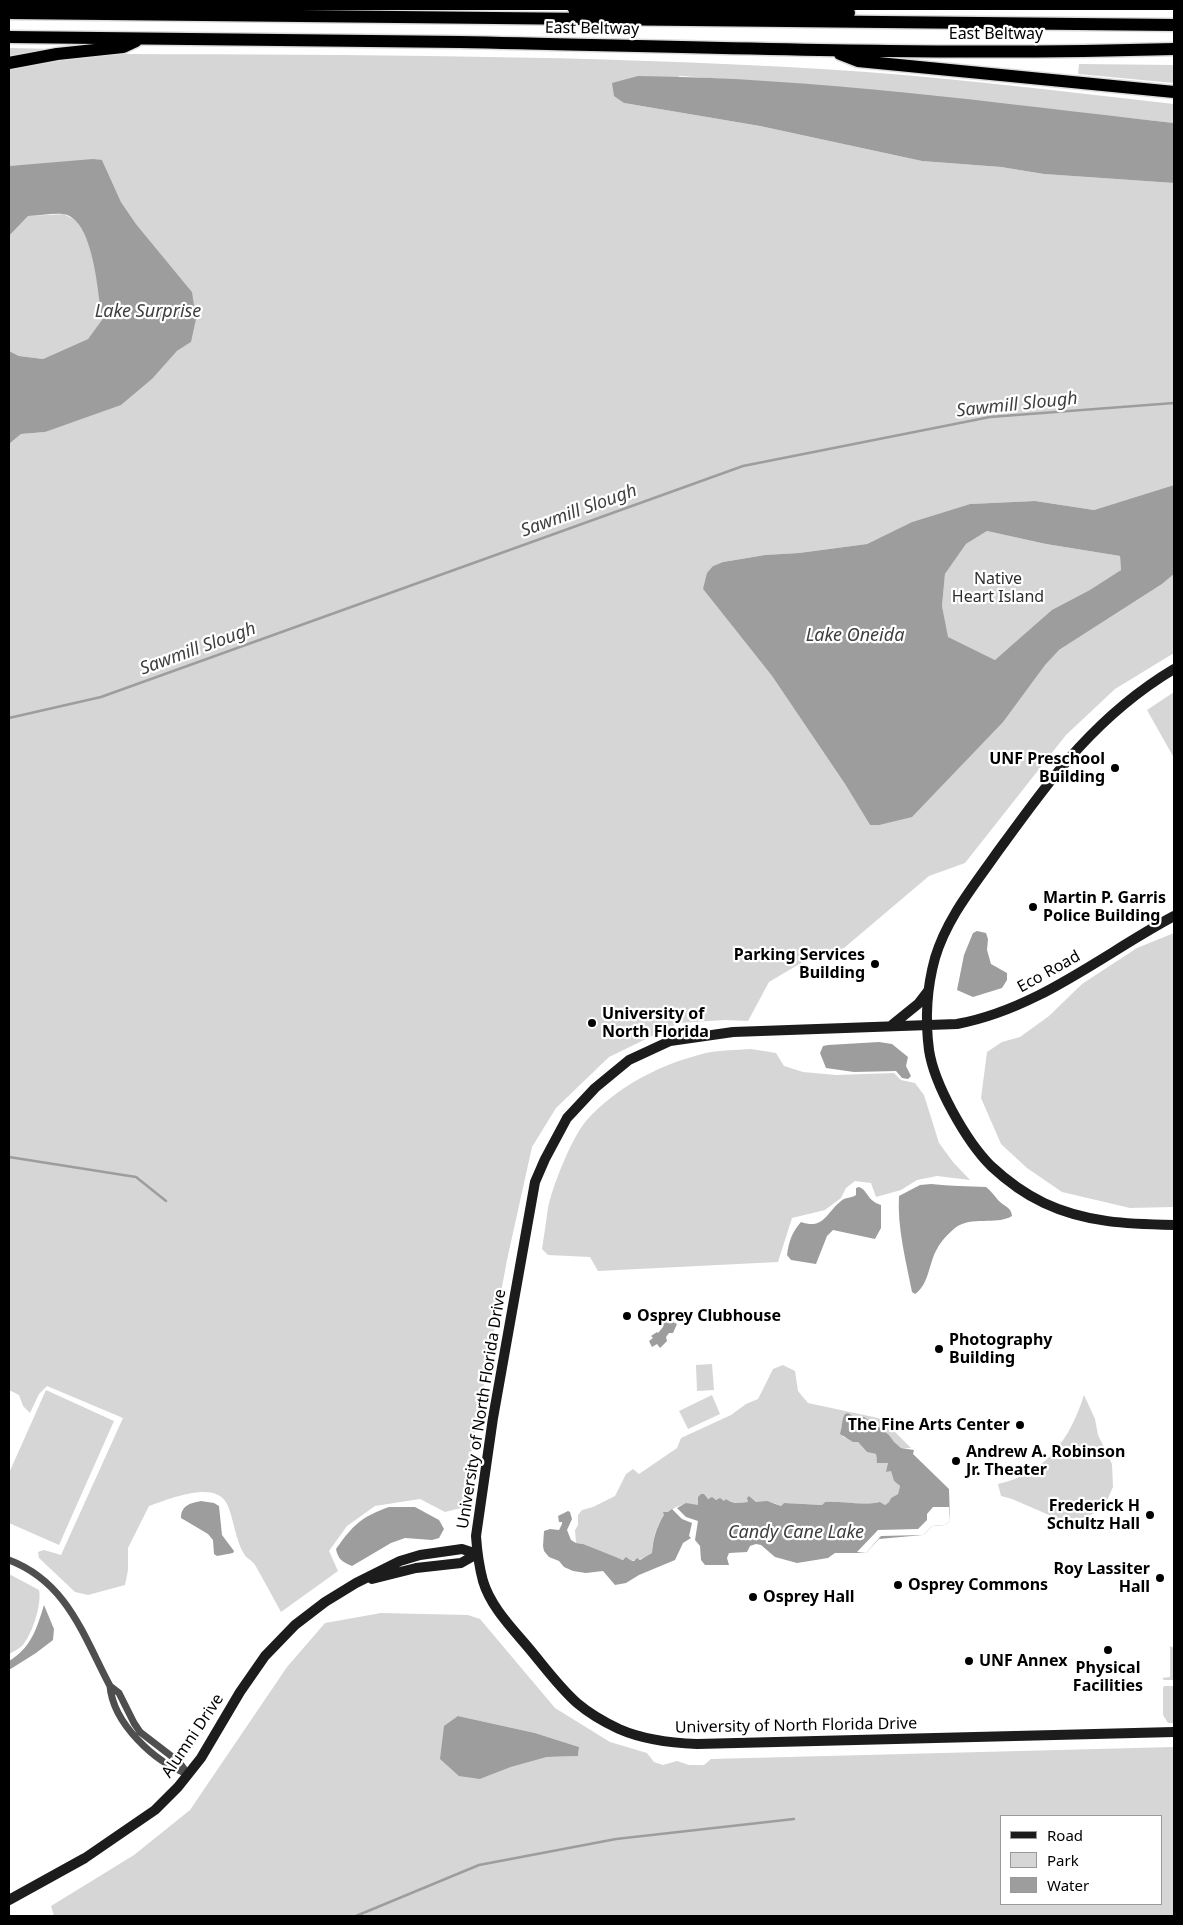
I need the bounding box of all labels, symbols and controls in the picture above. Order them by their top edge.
street label: East Beltway [545,19,639,39]
street label: East Beltway [949,24,1043,44]
water label: Lake Surprise [95,301,201,323]
water label: Sawmill Slough [955,388,1079,422]
water label: Sawmill Slough [518,480,640,542]
park label: Native Heart Island [952,569,1044,607]
water label: Sawmill Slough [137,618,259,680]
water label: Lake Oneida [806,625,904,647]
place label: UNF Preschool Building [989,749,1105,787]
marker: UNF Preschool Building [1109,762,1121,774]
place label: Martin P. Garris Police Building [1043,888,1166,926]
marker: Martin P. Garris Police Building [1027,901,1039,913]
place label: Parking Services Building [734,945,865,983]
street label: Eco Road [1014,947,1084,997]
marker: Parking Services Building [869,958,881,970]
place label: University of North Florida [602,1004,709,1042]
marker: University of North Florida [586,1017,598,1029]
street label: University of North Florida Drive [454,1288,510,1530]
place label: Osprey Clubhouse [637,1306,781,1326]
marker: Osprey Clubhouse [621,1310,633,1322]
place label: Photography Building [949,1330,1052,1368]
marker: Photography Building [933,1343,945,1355]
place label: The Fine Arts Center [848,1415,1010,1435]
marker: The Fine Arts Center [1014,1419,1026,1431]
place label: Andrew A. Robinson Jr. Theater [966,1442,1125,1480]
marker: Andrew A. Robinson Jr. Theater [950,1455,962,1467]
place label: Frederick H Schultz Hall [1047,1496,1140,1534]
marker: Frederick H Schultz Hall [1144,1509,1156,1521]
water label: Candy Cane Lake [728,1522,864,1544]
place label: Roy Lassiter Hall [1054,1559,1150,1597]
marker: Roy Lassiter Hall [1154,1572,1166,1584]
place label: Osprey Commons [908,1575,1048,1595]
marker: Osprey Commons [892,1579,904,1591]
place label: Osprey Hall [763,1587,855,1607]
marker: Osprey Hall [747,1591,759,1603]
marker: Physical Facilities [1102,1644,1114,1656]
place label: UNF Annex [979,1651,1067,1671]
marker: UNF Annex [963,1655,975,1667]
place label: Physical Facilities [1073,1658,1143,1696]
street label: Alumni Drive [158,1690,228,1782]
street label: University of North Florida Drive [675,1714,917,1738]
legend [1000,1815,1163,1905]
text: Road [1047,1825,1083,1845]
text: Park [1047,1850,1079,1870]
text: Water [1047,1875,1089,1895]

